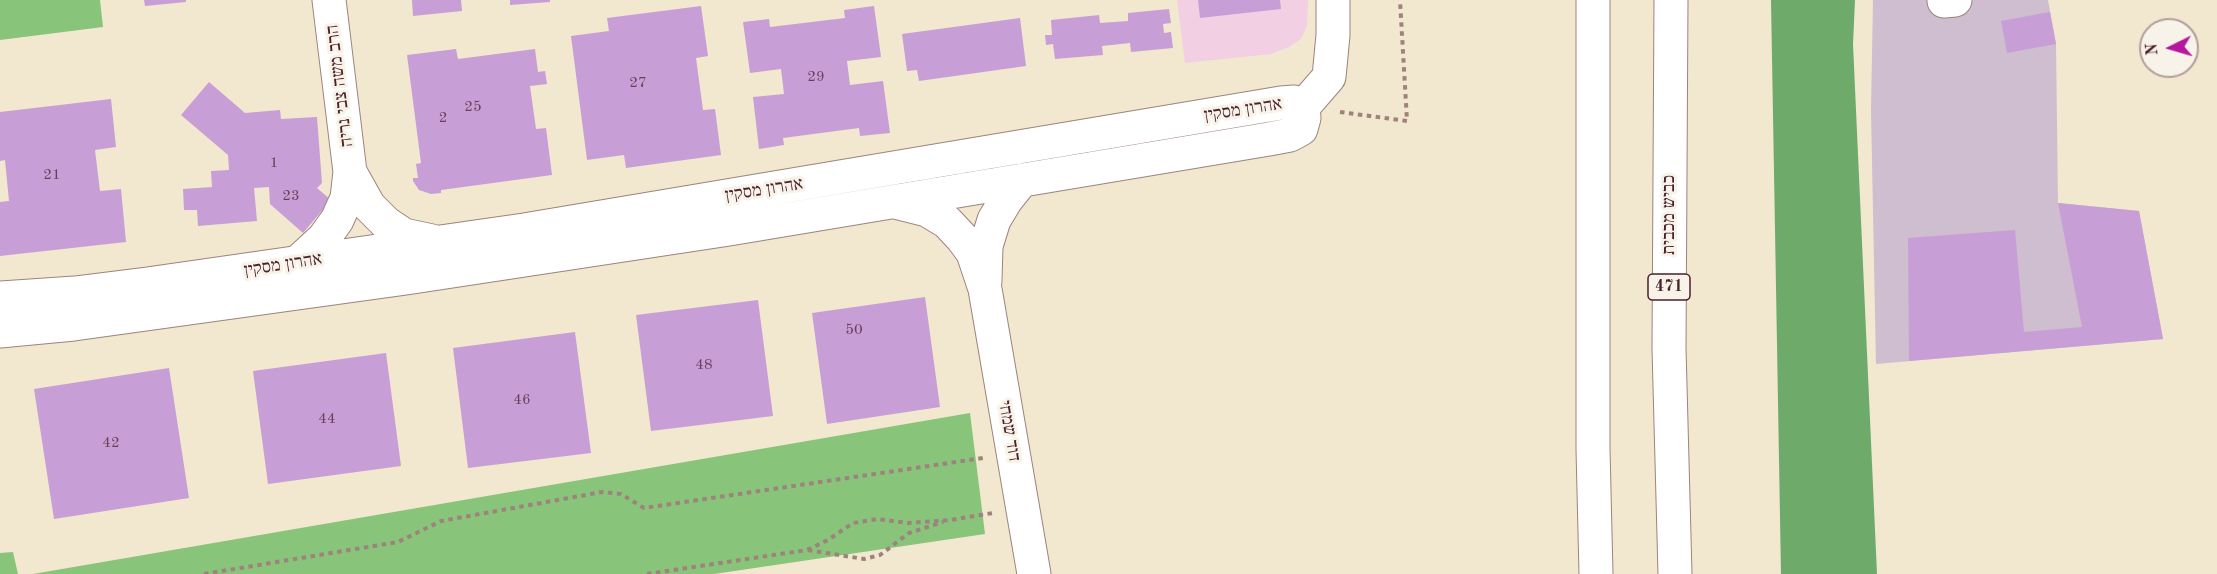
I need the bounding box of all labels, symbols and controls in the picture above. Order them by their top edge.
north arrow [2139,18,2199,78]
street label: הרב משה צבי נריה [322,24,358,148]
text: N [2145,43,2162,56]
house number: 29 [807,68,825,86]
house number: 27 [629,74,647,92]
street label: אהרון מסקין [1202,93,1284,127]
house number: 25 [464,98,482,116]
house number: 2 [439,109,447,127]
house number: 1 [270,154,278,172]
house number: 21 [43,166,61,184]
street label: אהרון מסקין [723,173,805,207]
street label: כביש מכבית [1658,175,1680,255]
house number: 23 [282,187,300,205]
street label: אהרון מסקין [242,248,324,282]
road number: 471 [1648,274,1690,300]
house number: 50 [845,321,863,339]
house number: 48 [695,356,713,374]
house number: 46 [513,391,531,409]
street label: דוד שמחי [993,399,1025,463]
house number: 44 [318,410,336,428]
house number: 42 [102,434,120,452]

